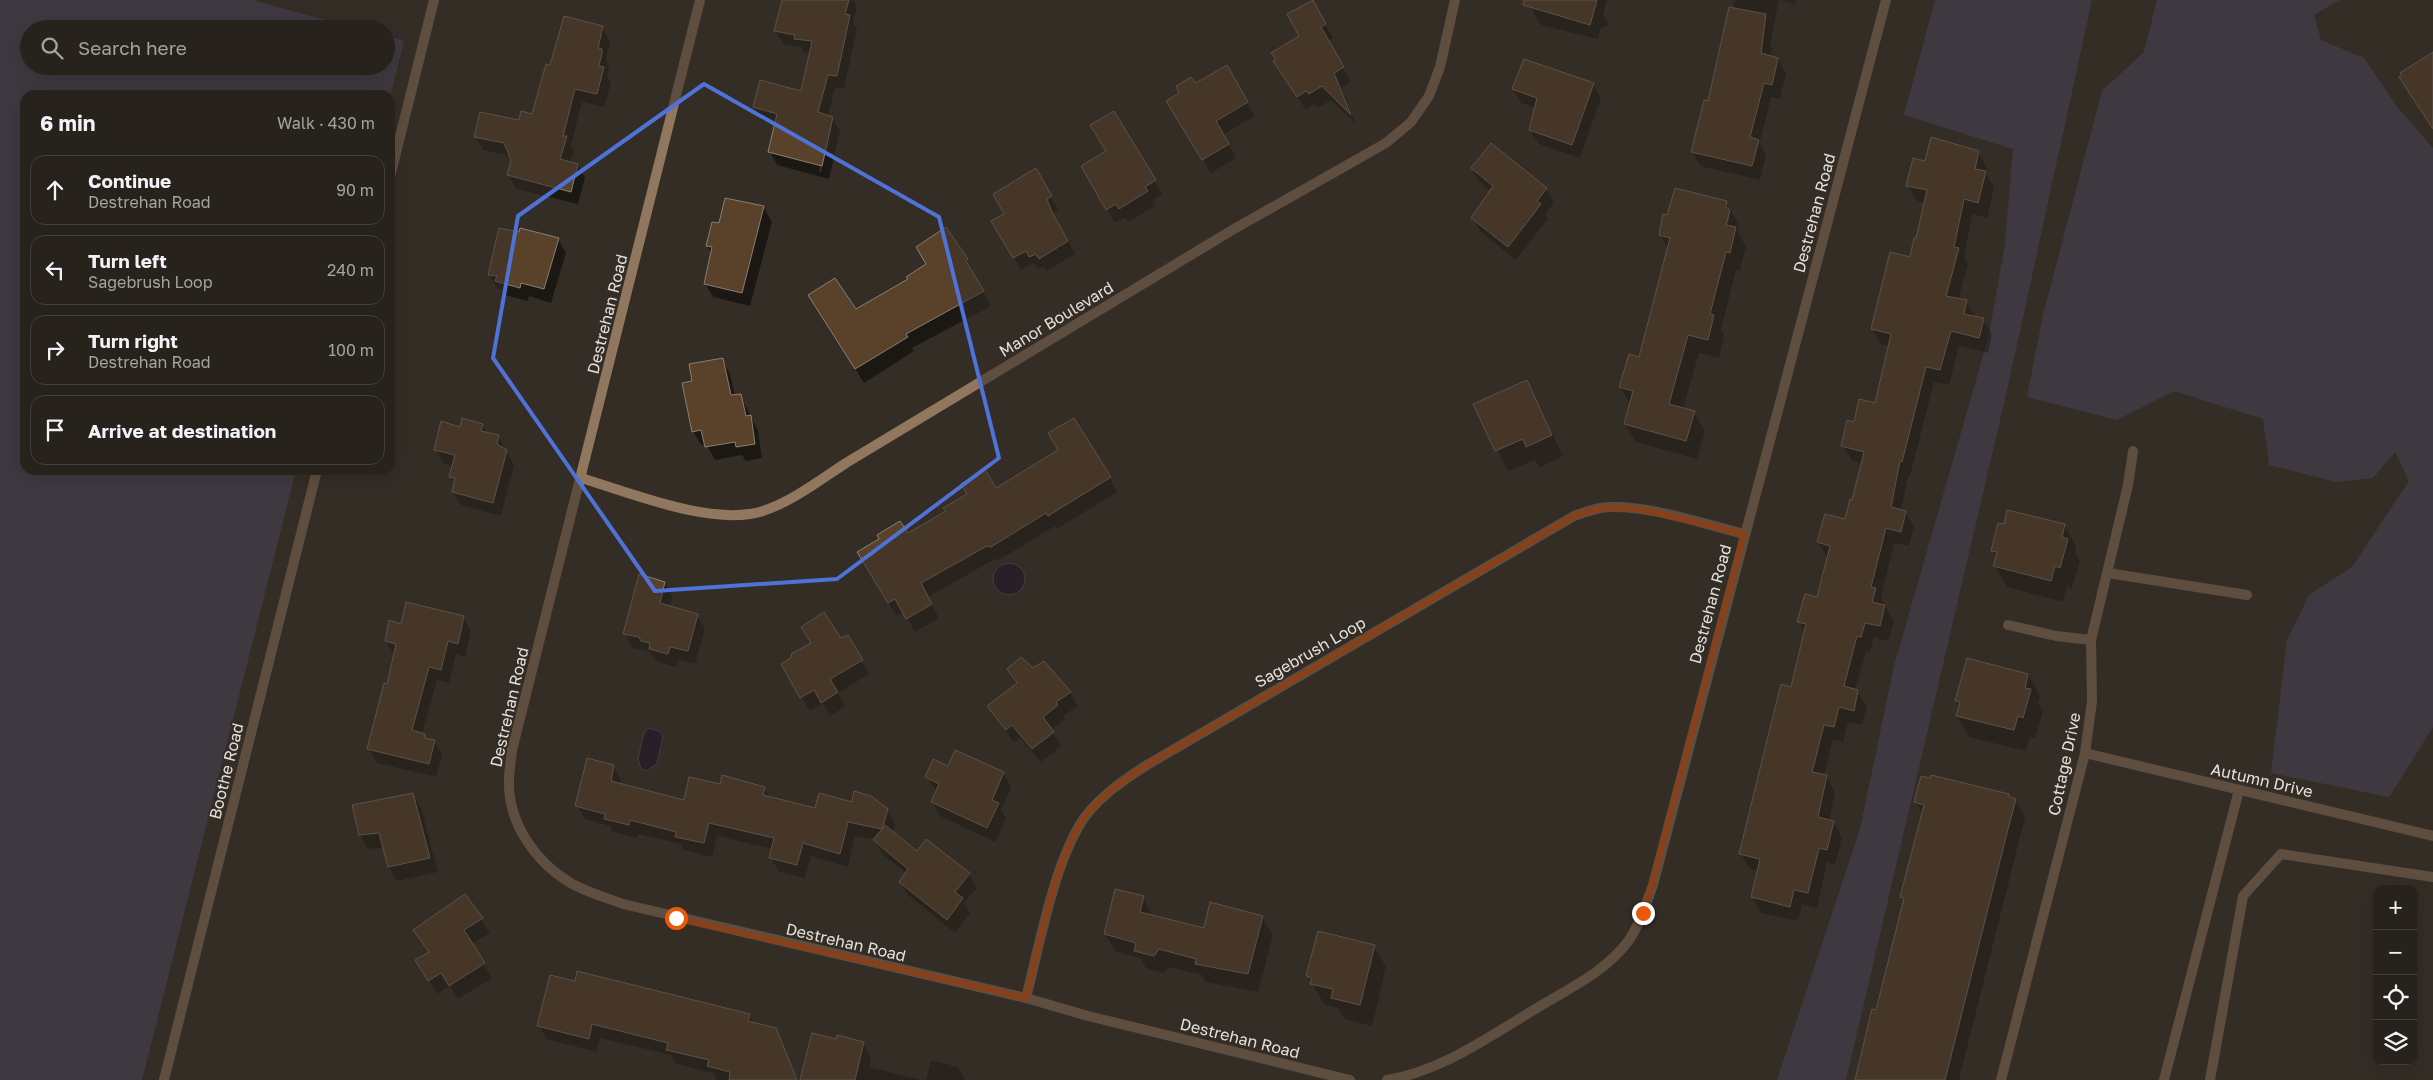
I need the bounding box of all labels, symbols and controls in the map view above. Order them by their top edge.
search box [20,20,395,75]
icon: search [38,34,66,62]
text: Search here [78,36,187,59]
text: 6 min [40,110,95,136]
text: Walk · 430 m [277,113,375,133]
street label: Destrehan Road [1788,151,1840,275]
text: Continue [88,169,171,192]
icon: ahead [41,176,69,204]
text: 90 m [336,180,374,200]
text: Destrehan Road [88,192,211,212]
text: Turn left [88,249,167,272]
street label: Destrehan Road [582,252,632,376]
icon: left [41,256,69,284]
text: 240 m [327,260,374,280]
text: Sagebrush Loop [88,272,212,292]
street label: Manor Boulevard [995,277,1117,361]
text: Turn right [88,329,178,352]
icon: right [41,336,69,364]
text: 100 m [328,340,374,360]
text: Destrehan Road [88,352,211,372]
icon: arrive [41,416,69,444]
text: Arrive at destination [88,419,276,442]
street label: Destrehan Road [1684,542,1736,666]
street label: Sagebrush Loop [1251,612,1369,692]
street label: Destrehan Road [485,645,533,769]
street label: Cottage Drive [2043,711,2085,817]
street label: Boothe Road [204,721,248,821]
street label: Autumn Drive [2209,759,2315,801]
map controls [2373,885,2418,1065]
button: + [2373,885,2418,930]
route end [1632,902,1655,925]
route start [665,907,688,930]
street label: Destrehan Road [784,918,908,966]
button: − [2373,930,2418,975]
button: locate [2373,975,2418,1020]
street label: Destrehan Road [1178,1013,1302,1063]
button: layers [2373,1020,2418,1065]

